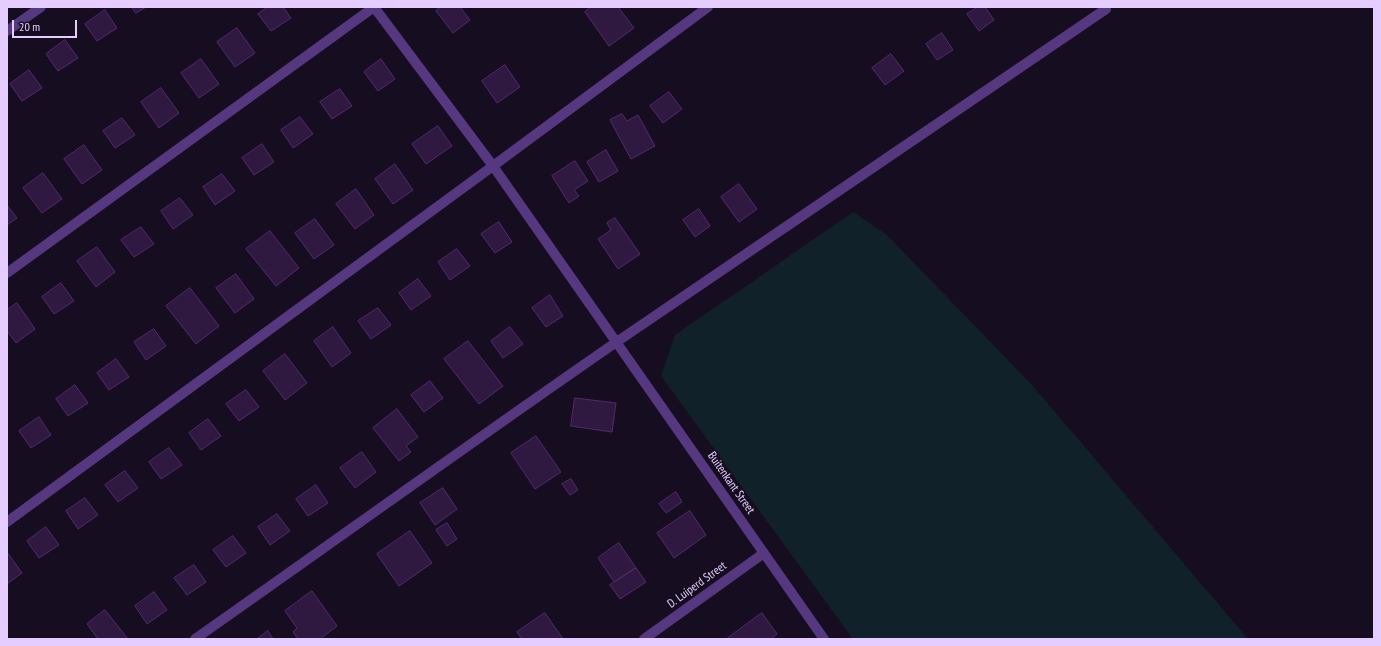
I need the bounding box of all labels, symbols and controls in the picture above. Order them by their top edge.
scale bar [14,12,79,38]
text: 20 m [19,19,40,34]
street label: Buitenkant Street [704,449,758,517]
street label: D. Luiperd Street [665,559,729,611]

